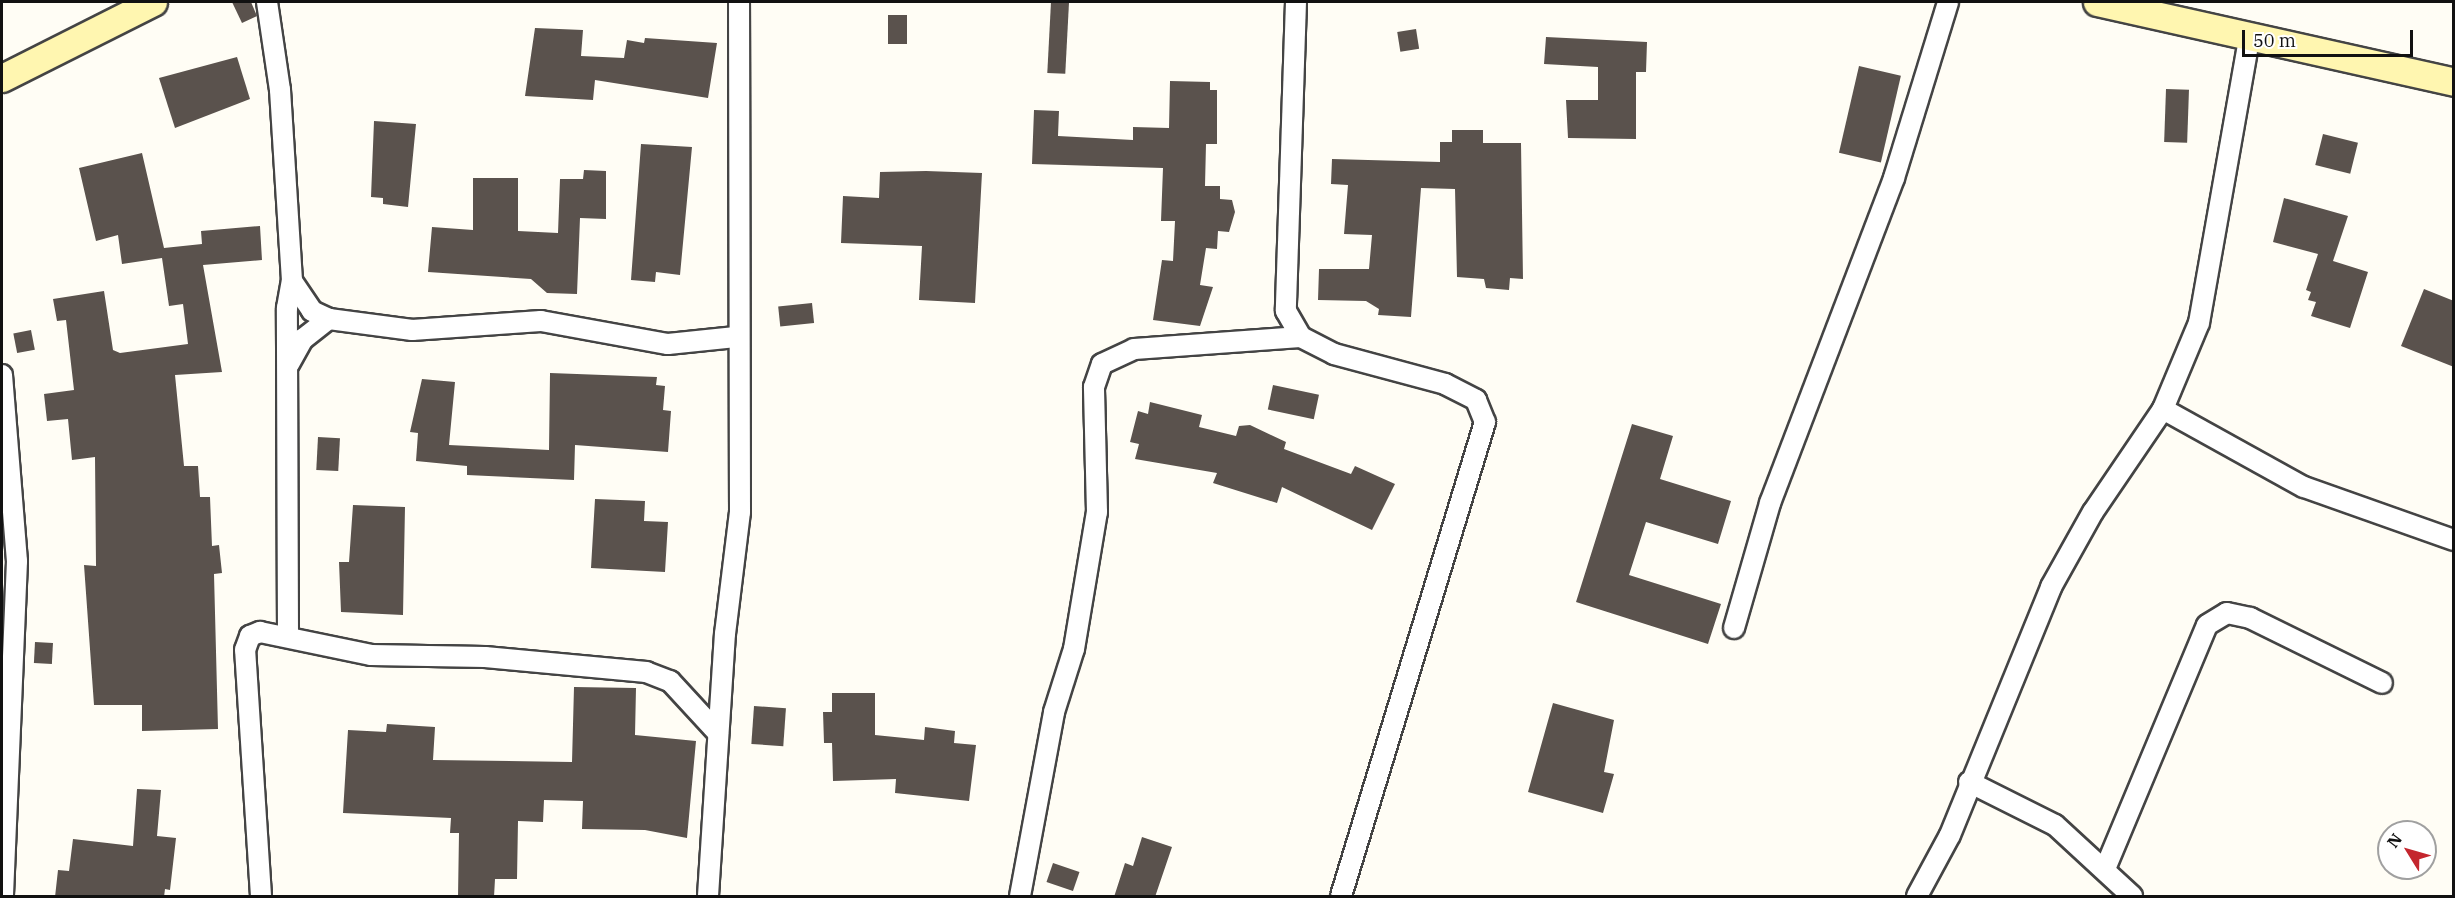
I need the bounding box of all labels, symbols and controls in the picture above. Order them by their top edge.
scale bar [2245,18,2416,56]
text: 50 m [2253,29,2296,52]
north arrow [2377,820,2437,880]
text: N [2382,829,2406,851]

